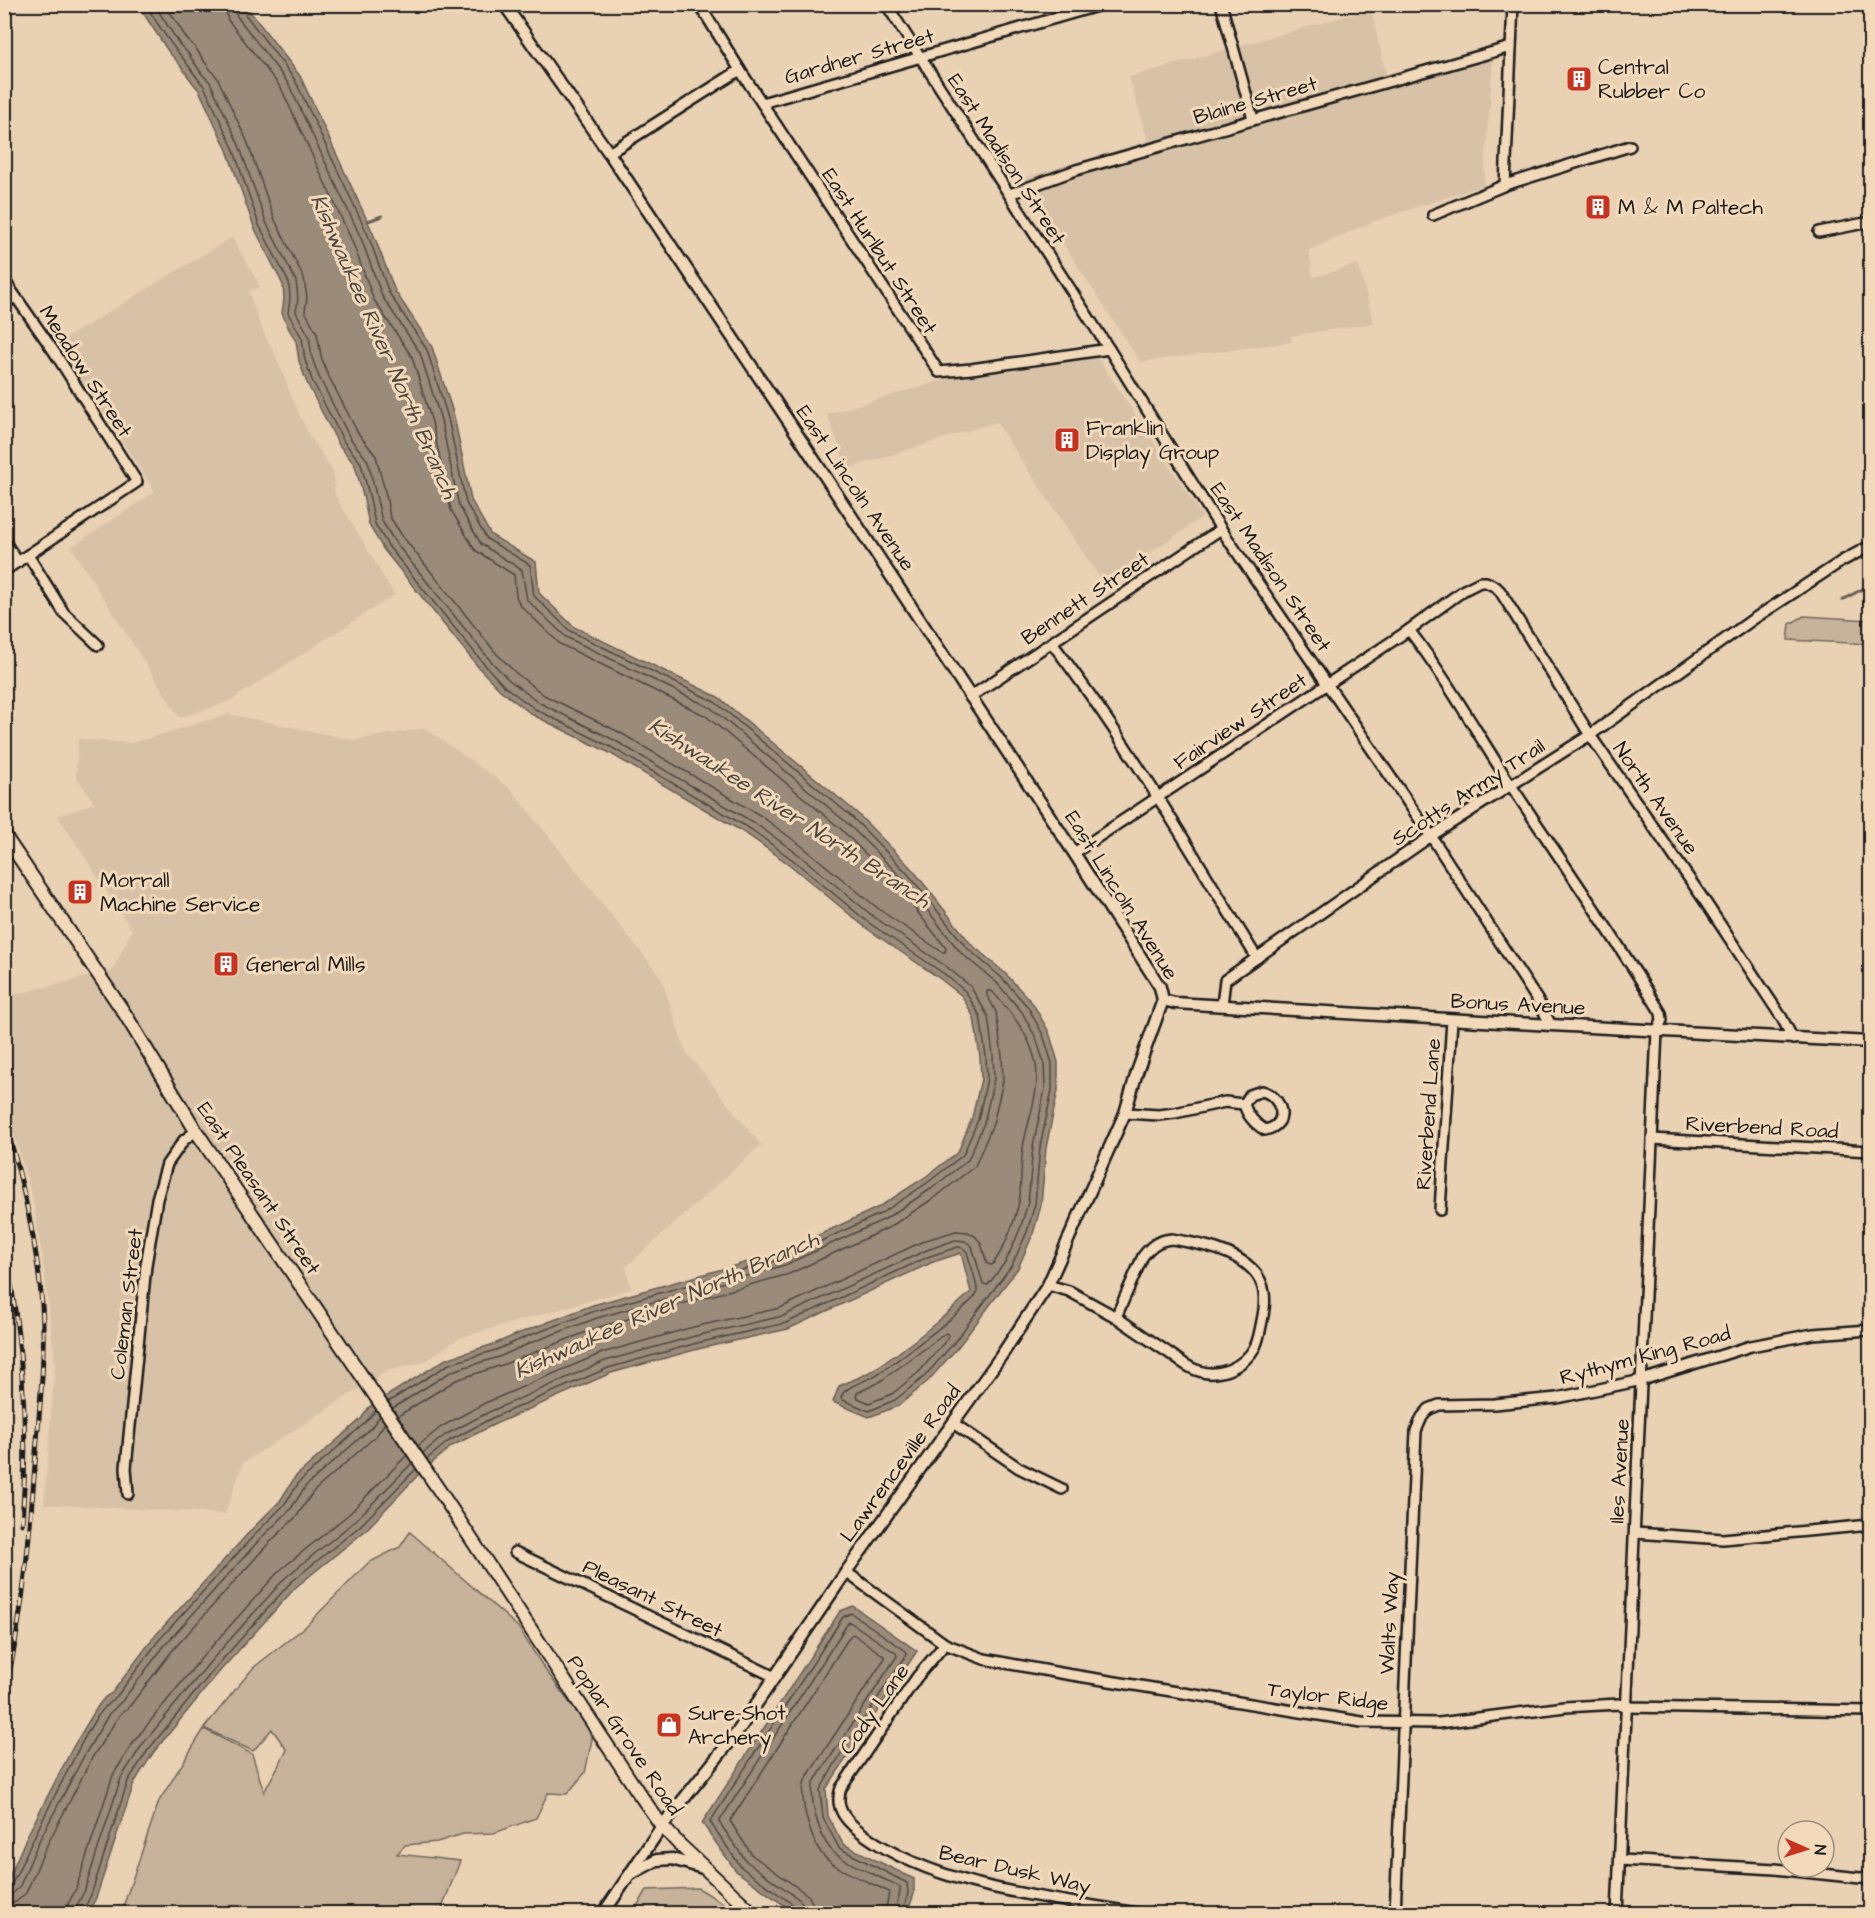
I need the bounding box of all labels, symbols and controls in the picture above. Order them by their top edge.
street label: Gardner Street [781,21,938,92]
place label: Central Rubber Co [1598,53,1705,106]
building icon: Central Rubber Co [1564,64,1594,94]
street label: East Madison Street [940,68,1073,251]
street label: Blaine Street [1190,69,1321,132]
street label: East Hurlbut Street [815,162,945,341]
water label: Kishwaukee River North Branch [302,190,465,505]
building icon: M & M Paltech [1583,192,1613,222]
place label: M & M Paltech [1618,193,1764,222]
street label: Meadow Street [32,300,139,443]
street label: East Lincoln Avenue [789,400,922,577]
place label: Franklin Display Group [1086,414,1220,469]
building icon: Franklin Display Group [1052,425,1082,455]
street label: East Madison Street [1203,477,1338,658]
street label: Bennett Street [1015,544,1156,652]
street label: Fairview Street [1168,666,1313,777]
water label: Kishwaukee River North Branch [642,710,937,917]
street label: Scotts Army Trail [1386,732,1552,855]
street label: North Avenue [1606,736,1705,861]
street label: East Lincoln Avenue [1058,805,1185,985]
place label: Morrall Machine Service [100,866,260,919]
building icon: Morrall Machine Service [65,877,95,907]
building icon: General Mills [211,949,241,979]
place label: General Mills [246,950,365,979]
street label: Bonus Avenue [1450,986,1586,1023]
street label: Riverbend Lane [1409,1037,1448,1191]
street label: East Pleasant Street [190,1096,328,1281]
street label: Riverbend Road [1685,1109,1839,1146]
water label: Kishwaukee River North Branch [510,1224,825,1387]
street label: Coleman Street [103,1226,150,1381]
street label: Rythym King Road [1557,1319,1734,1394]
street label: Lawrenceville Road [833,1378,968,1548]
street label: Iles Avenue [1602,1418,1637,1524]
street label: Pleasant Street [578,1552,728,1645]
street label: Walts Way [1372,1570,1409,1675]
street label: Poplar Grove Road [559,1649,689,1822]
street label: Cody Lane [833,1658,918,1762]
street label: Taylor Ridge [1266,1675,1390,1720]
place label: Sure-Shot Archery [688,1699,786,1754]
shop icon: Sure-Shot Archery [654,1710,684,1740]
north arrow [1776,1819,1836,1879]
street label: Bear Dusk Way [936,1838,1094,1903]
text: N [1809,1844,1831,1855]

